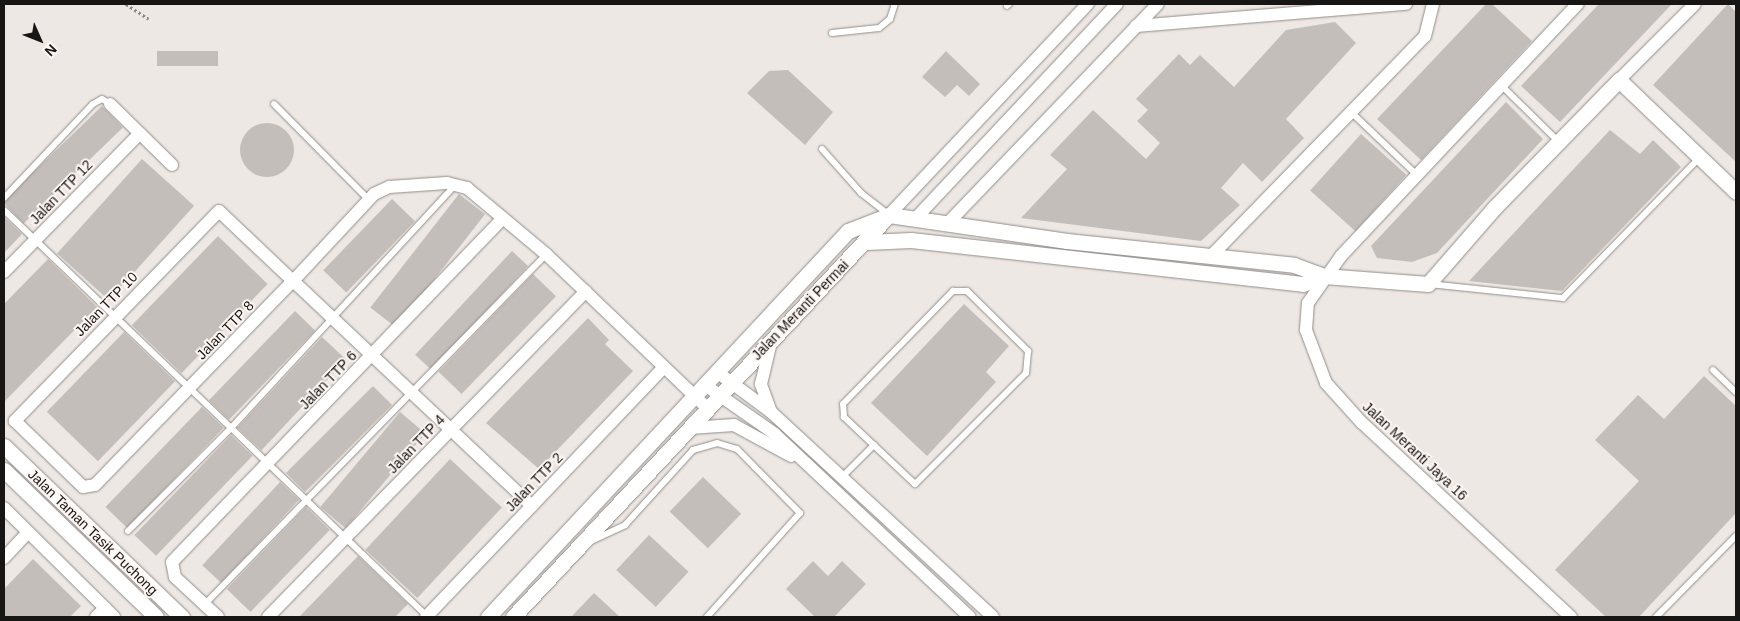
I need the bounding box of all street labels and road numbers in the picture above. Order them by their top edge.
street label: Jalan TTP 12 [26,156,96,228]
street label: Jalan Meranti Permai [748,257,852,363]
street label: Jalan TTP 10 [71,268,141,340]
street label: Jalan TTP 8 [193,297,257,363]
street label: Jalan TTP 6 [296,347,360,413]
street label: Jalan Meranti Jaya 16 [1359,398,1471,504]
street label: Jalan TTP 4 [384,411,448,477]
street label: Jalan TTP 2 [502,449,566,515]
street label: Jalan Taman Tasik Puchong [24,465,162,599]

